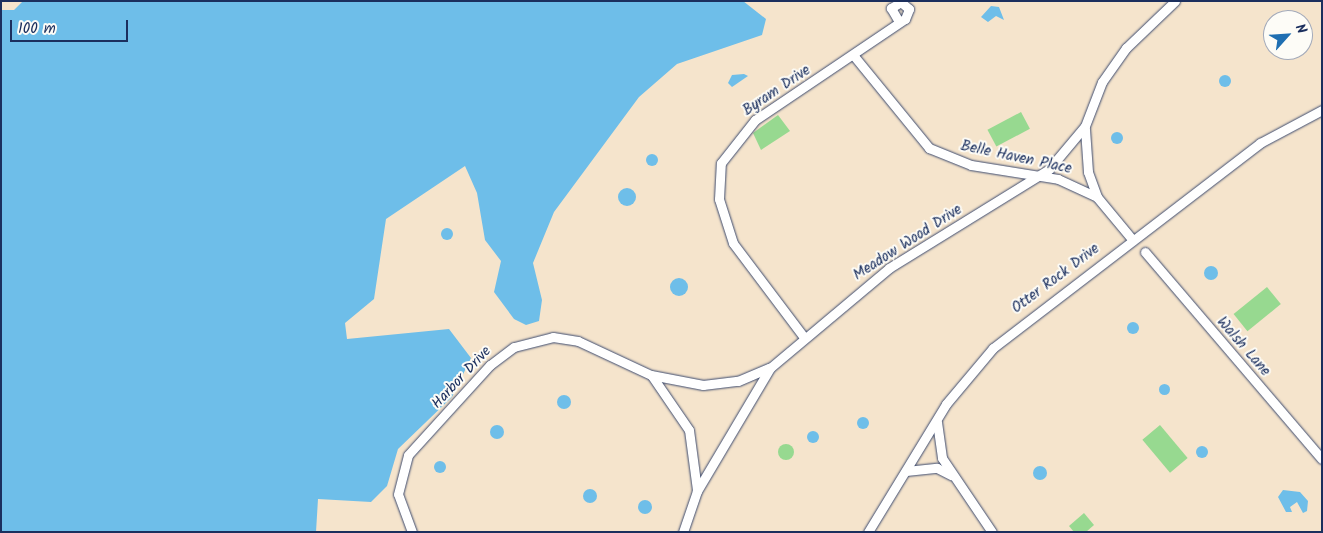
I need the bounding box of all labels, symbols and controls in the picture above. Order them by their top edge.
scale bar [12,10,130,42]
north arrow [1263,10,1313,60]
text: 100 m [18,17,56,41]
text: N [1289,20,1312,38]
street label: Byram Drive [740,62,814,120]
street label: Belle Haven Place [959,137,1073,179]
street label: Meadow Wood Drive [850,201,966,285]
street label: Otter Rock Drive [1009,240,1103,318]
street label: Walsh Lane [1212,314,1274,380]
street label: Harbor Drive [428,343,496,413]

